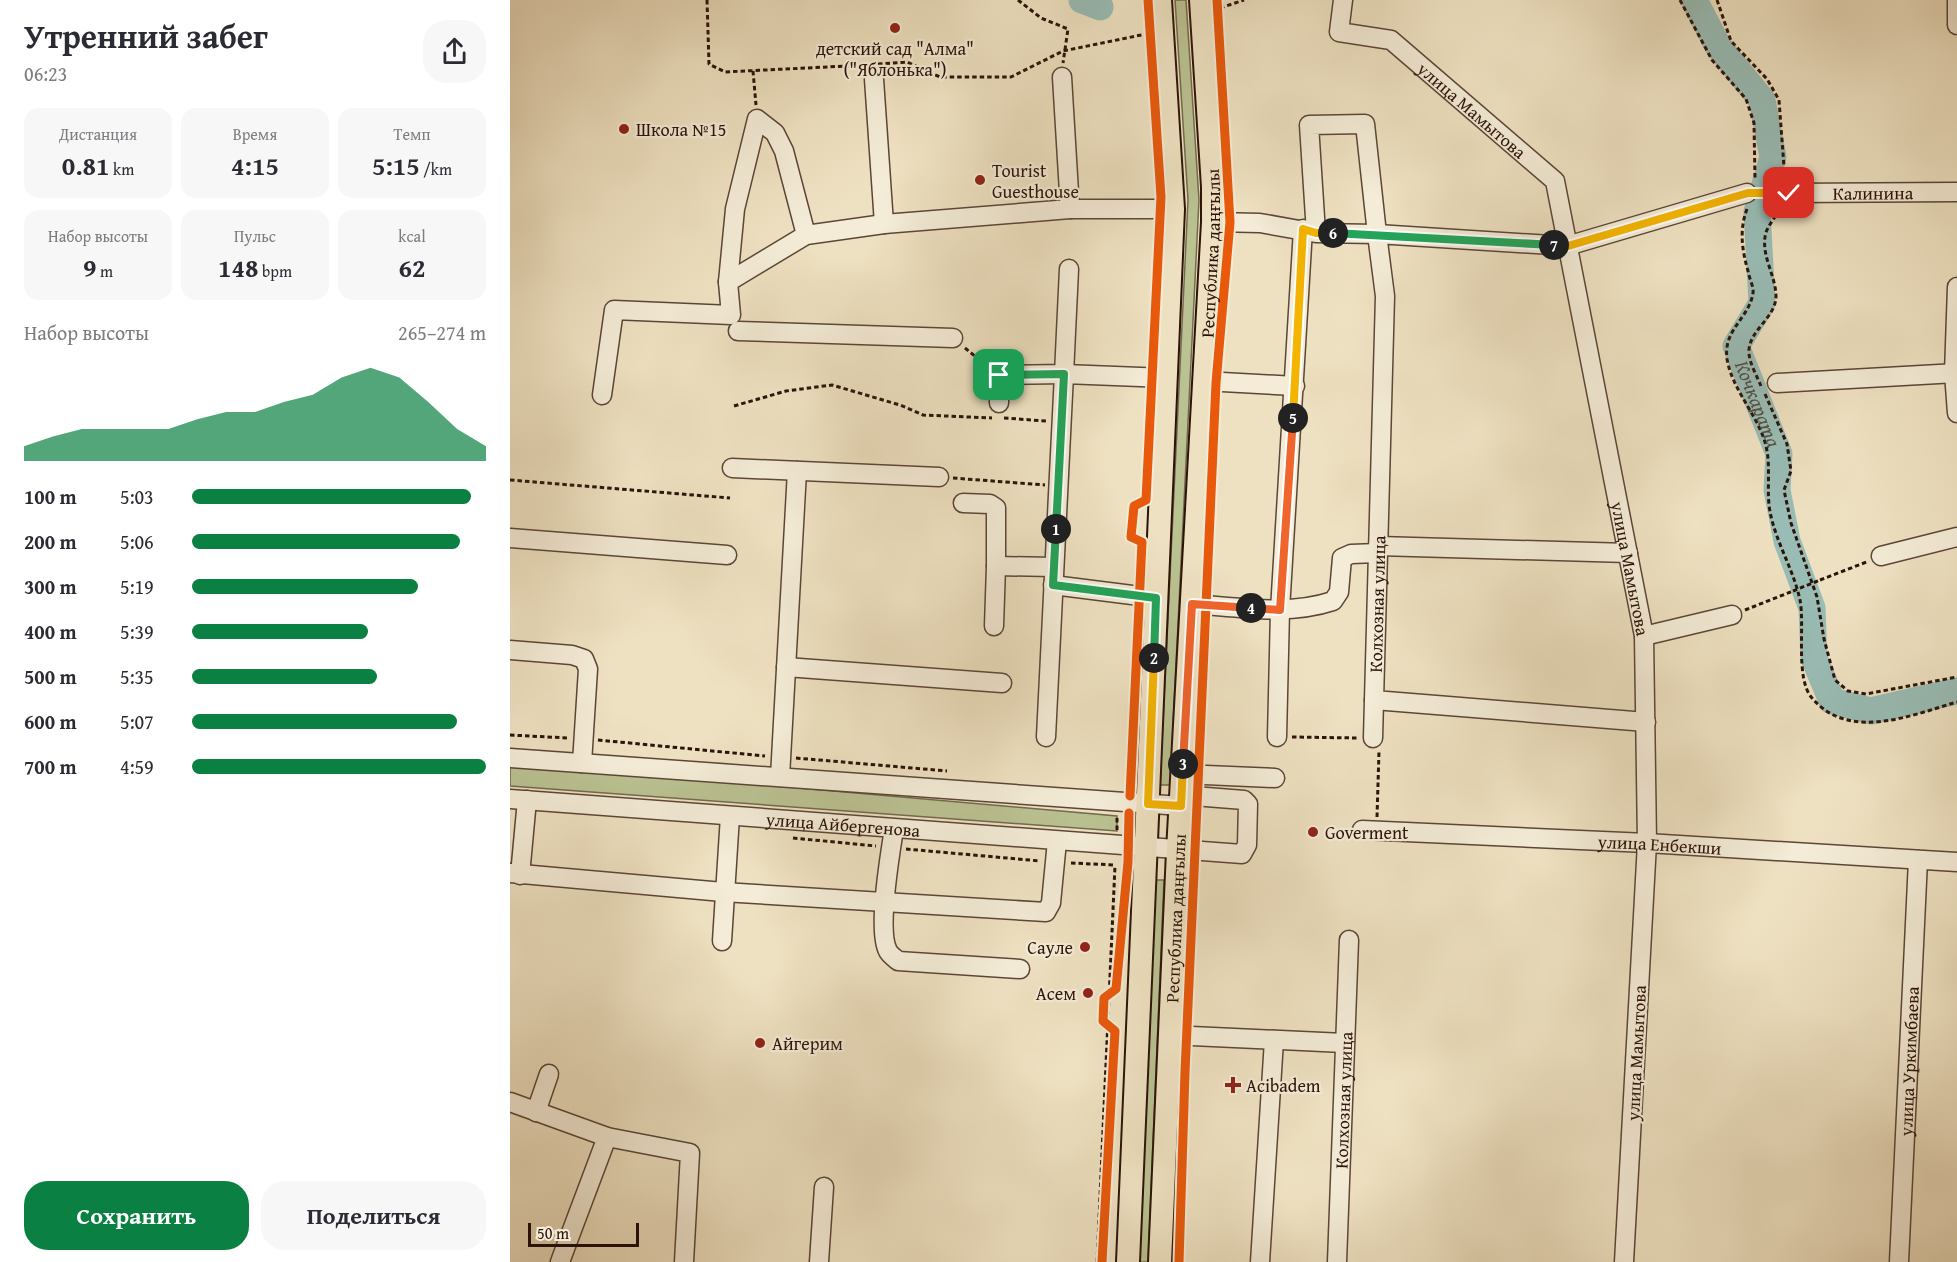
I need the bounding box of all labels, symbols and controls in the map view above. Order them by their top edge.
text: Утренний забег [24,12,268,60]
button: share [423,20,486,83]
marker: детский сад "Алма" ("Яблонька") [888,21,902,35]
place label: детский сад "Алма" ("Яблонька") [816,35,974,83]
street label: улица Мамытова [1411,55,1533,165]
text: 06:23 [24,59,67,88]
place label: Школа №15 [636,116,726,143]
text: Дистанция [59,122,137,146]
text: Время [233,122,277,146]
text: Темп [394,122,430,146]
marker: Школа №15 [617,122,631,136]
text: 0.81 [62,146,110,185]
text: 4:15 [231,146,279,185]
text: 5:15 [372,146,420,185]
text: km [110,157,134,181]
text: /km [420,157,452,181]
place label: Tourist Guesthouse [992,157,1079,205]
pin [1763,167,1814,218]
street label: Республика даңғылы [1193,168,1227,338]
marker: Tourist Guesthouse [973,173,987,187]
icon: check [1772,176,1805,209]
street label: Калинина [1833,179,1914,206]
pin: 6 [1318,218,1348,248]
text: 6 [1329,221,1337,245]
text: Набор высоты [48,224,148,248]
text: Пульс [234,224,276,248]
text: kcal [398,224,426,248]
pin: 7 [1539,230,1569,260]
text: 7 [1550,233,1558,257]
text: 9 [83,248,96,287]
text: 148 [218,248,258,287]
text: 62 [399,248,425,287]
text: m [96,259,113,283]
text: bpm [258,259,292,283]
text: Набор высоты [24,318,149,347]
text: 265–274 m [398,318,486,347]
pin [973,349,1024,400]
water label: Кочкарата [1728,356,1789,452]
icon: arrive [982,358,1015,391]
pin: 5 [1278,403,1308,433]
text: 5 [1289,406,1297,430]
text: 100 m [24,482,77,511]
text: 5:03 [120,482,154,511]
street label: улица Мамытова [1604,498,1657,638]
pin: 1 [1041,514,1071,544]
text: 1 [1052,517,1060,541]
text: 200 m [24,527,77,556]
text: 5:06 [120,527,154,556]
street label: Колхозная улица [1361,535,1392,673]
text: 300 m [24,572,77,601]
text: 5:19 [120,572,154,601]
pin: 4 [1236,593,1266,623]
text: 4 [1247,596,1255,620]
text: 400 m [24,617,77,646]
text: 5:39 [120,617,154,646]
pin: 2 [1139,643,1169,673]
text: 2 [1150,646,1158,670]
text: 500 m [24,662,77,691]
text: 5:35 [120,662,154,691]
text: 600 m [24,707,77,736]
text: 5:07 [120,707,154,736]
pin: 3 [1168,749,1198,779]
text: 700 m [24,752,77,781]
text: 4:59 [120,752,154,781]
text: 3 [1179,752,1187,776]
street label: улица Айбергенова [764,805,922,843]
place label: Goverment [1325,819,1409,846]
marker: Goverment [1306,825,1320,839]
street label: улица Енбекши [1596,827,1722,861]
street label: Республика даңғылы [1158,833,1192,1003]
place label: Сауле [1027,934,1073,961]
marker: Сауле [1078,940,1092,954]
place label: Асем [1036,980,1076,1007]
street label: улица Мамытова [1619,984,1653,1123]
street label: улица Уркимбаева [1891,985,1926,1138]
marker: Асем [1081,986,1095,1000]
place label: Айгерим [772,1030,843,1057]
street label: Колхозная улица [1327,1031,1359,1169]
marker: Айгерим [753,1036,767,1050]
place label: Acibadem [1246,1072,1321,1099]
marker: Acibadem [1224,1076,1242,1094]
button: Сохранить [24,1181,249,1250]
button: Поделиться [261,1181,486,1250]
scale bar [528,1220,639,1248]
text: 50 m [537,1221,569,1245]

